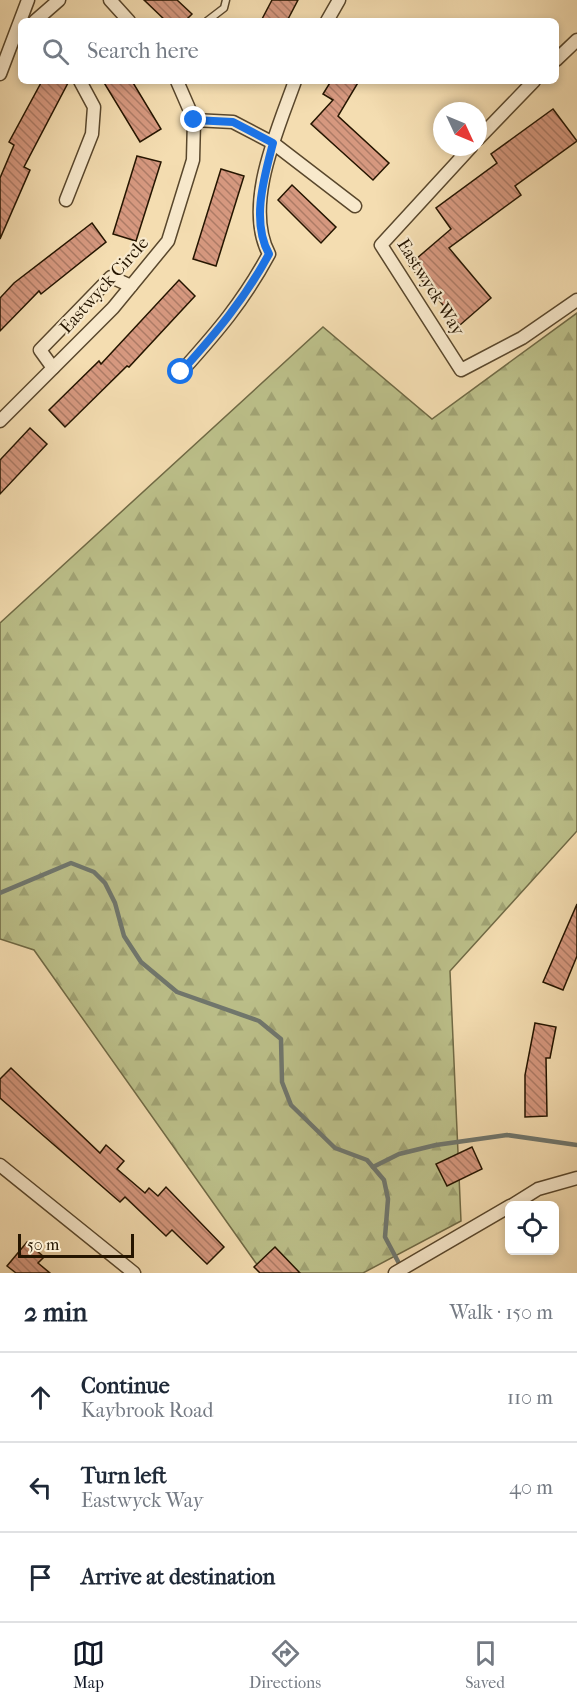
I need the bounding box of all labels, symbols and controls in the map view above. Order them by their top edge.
search box [18,18,559,84]
icon: search [39,35,72,68]
text: Search here [87,38,199,64]
north arrow [433,102,487,156]
route end [180,106,206,132]
street label: Eastwyck Circle [56,233,153,338]
street label: Eastwyck Way [392,235,469,341]
route start [167,358,193,384]
map controls [505,1201,559,1255]
button: locate [505,1201,559,1255]
scale bar [18,1231,134,1258]
text: 50 m [27,1235,59,1254]
text: 2 min [24,1297,87,1328]
text: Walk · 150 m [449,1301,553,1324]
text: Continue [81,1373,170,1399]
icon: ahead [24,1381,57,1414]
text: 110 m [507,1386,553,1409]
text: Kaybrook Road [81,1399,213,1422]
text: Turn left [81,1463,167,1489]
icon: left [24,1471,57,1504]
text: 40 m [509,1476,553,1499]
text: Eastwyck Way [81,1489,203,1512]
icon: arrive [24,1561,57,1594]
text: Arrive at destination [81,1564,275,1590]
tab: Map [72,1637,105,1692]
tab: Directions [249,1637,321,1692]
tab: Saved [465,1637,505,1692]

